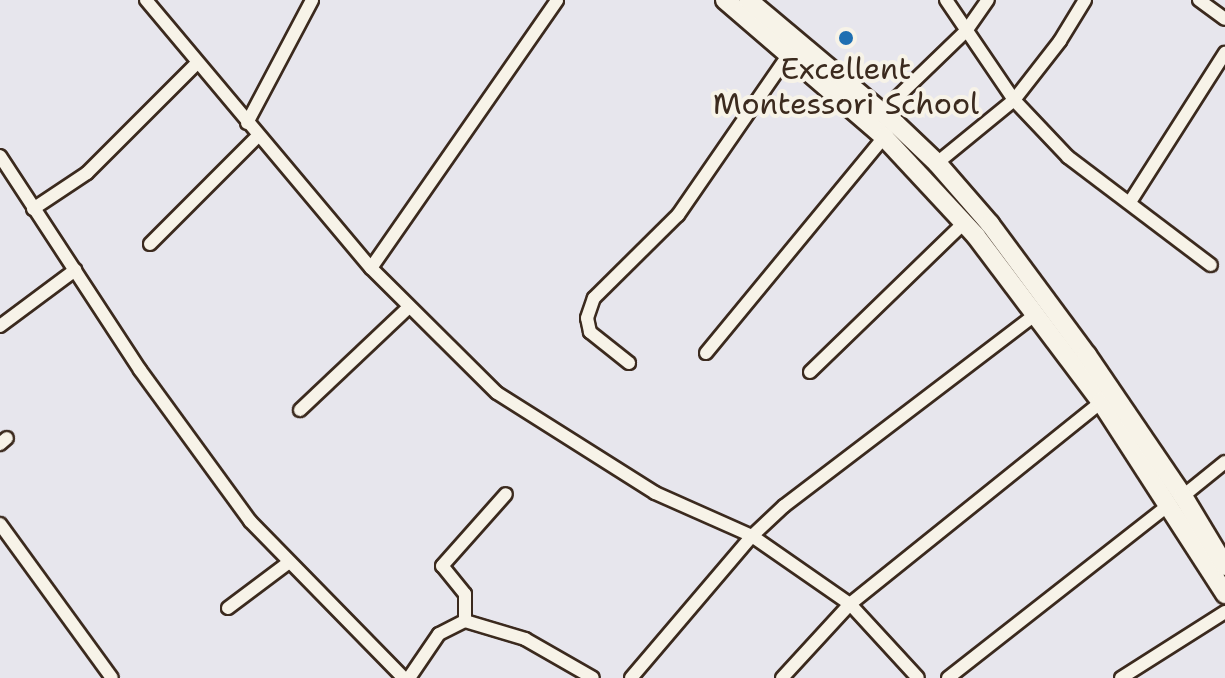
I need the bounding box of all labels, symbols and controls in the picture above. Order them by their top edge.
marker: Excellent Montessori School [837,29,855,47]
place label: Excellent Montessori School [713,51,979,122]

